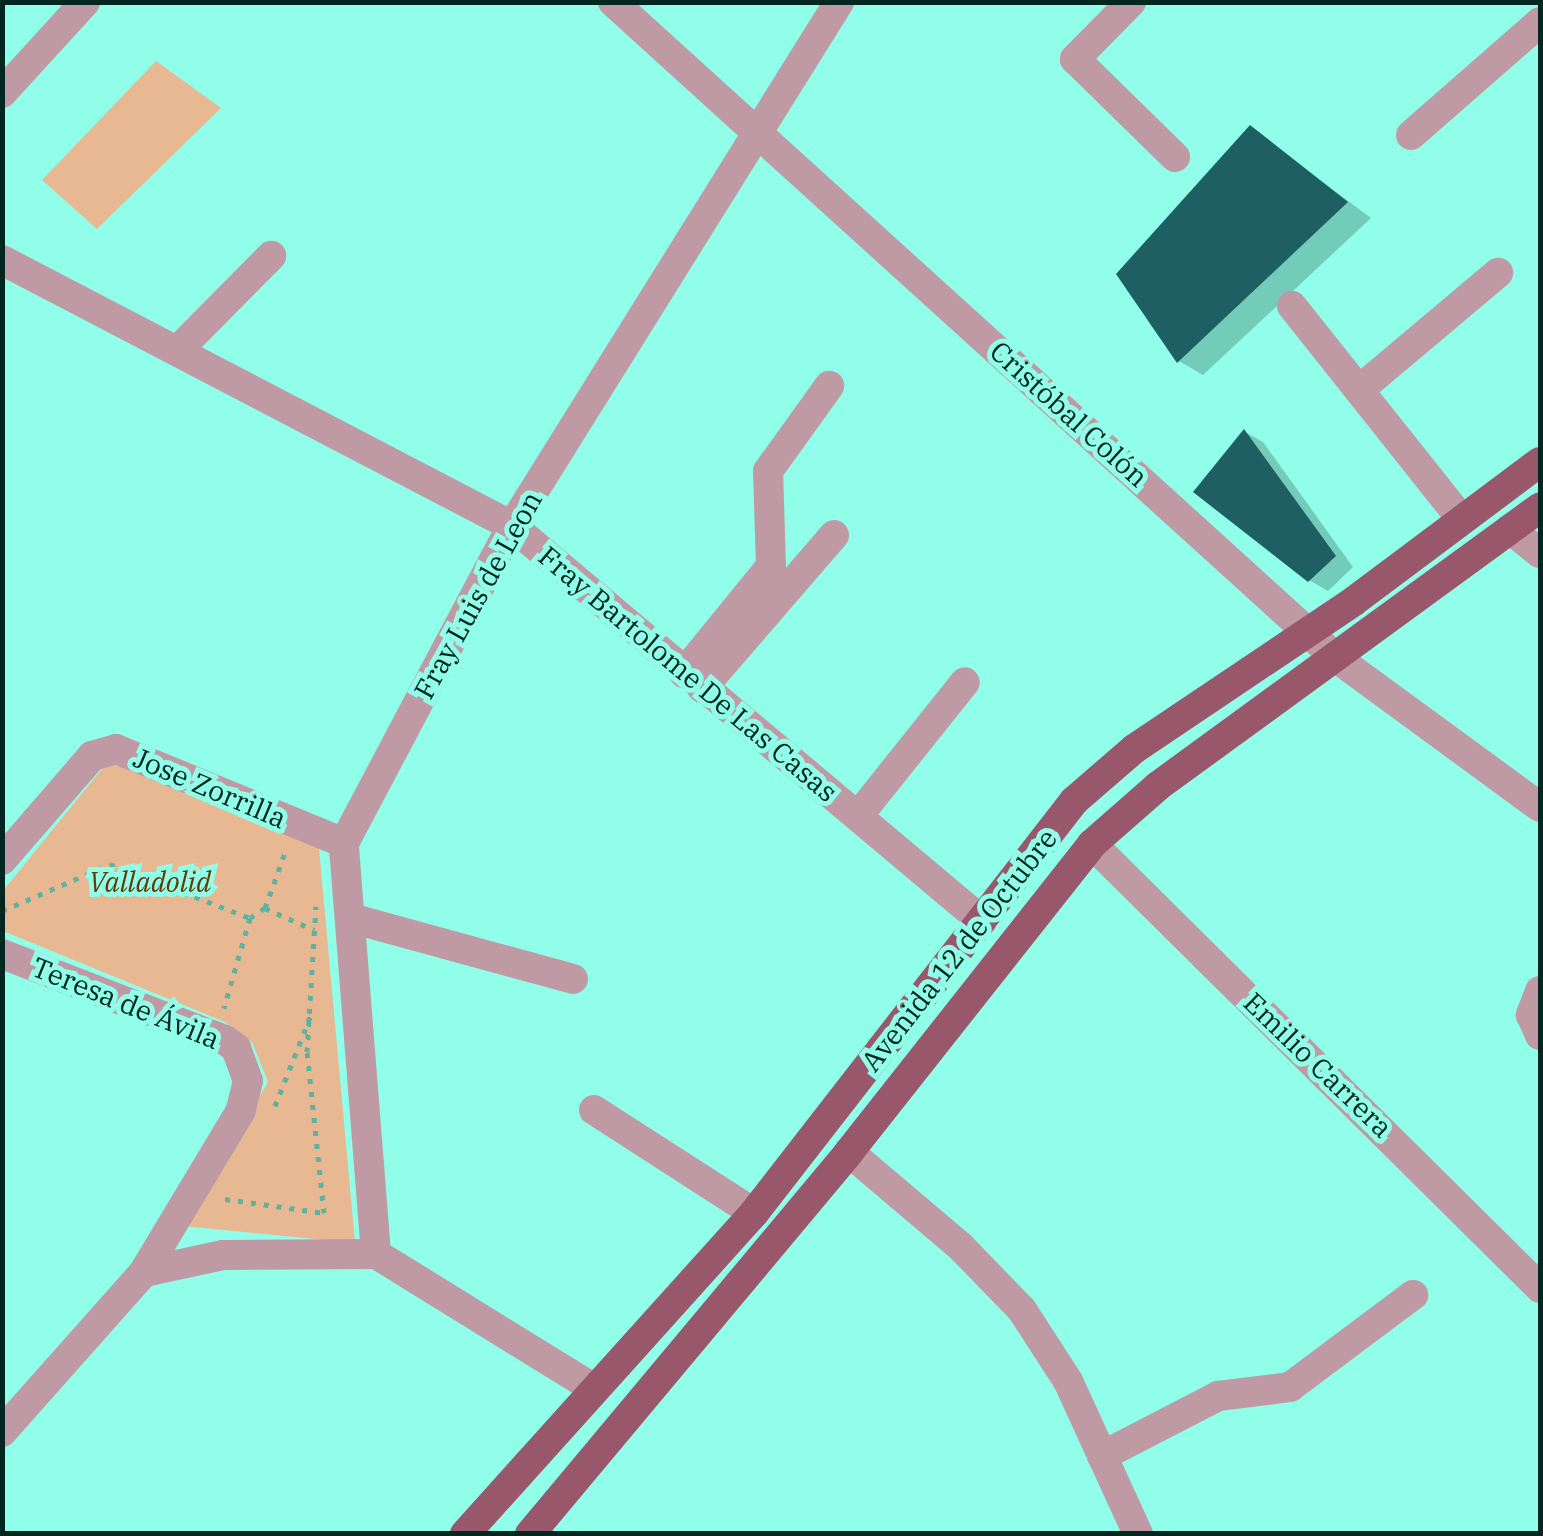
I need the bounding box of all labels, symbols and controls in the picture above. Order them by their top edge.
street label: Cristóbal Colón [983,334,1155,494]
street label: Fray Luis de Leon [407,485,549,705]
street label: Fray Bartolome De Las Casas [532,539,844,809]
street label: Jose Zorrilla [129,741,291,835]
street label: Avenida 12 de Octubre [854,822,1064,1078]
park label: Valladolid [89,865,211,899]
street label: Teresa de Ávila [27,950,225,1056]
street label: Emilio Carrera [1237,986,1399,1144]

